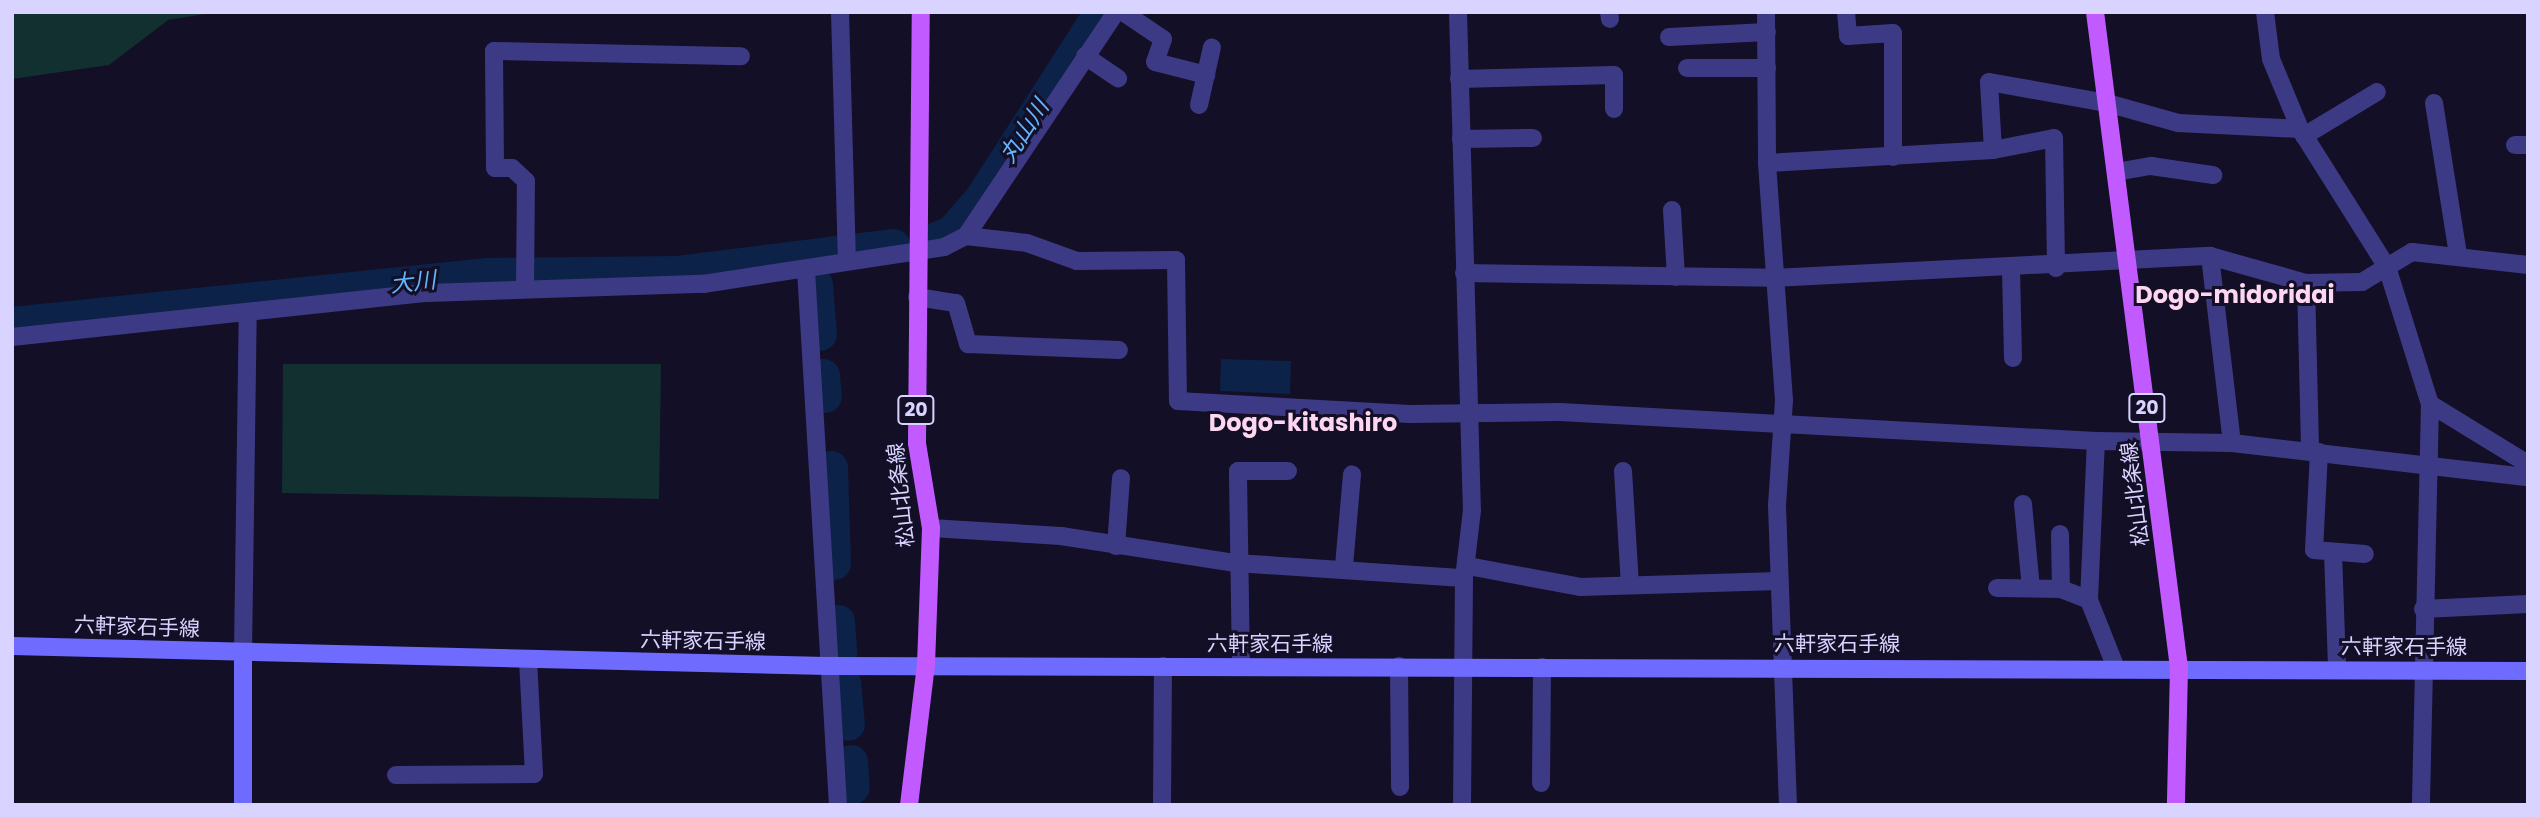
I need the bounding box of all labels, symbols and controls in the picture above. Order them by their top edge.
water label: 丸山川 [994,95,1054,167]
water label: 大川 [389,266,437,298]
district label: Dogo-midoridai [2135,281,2335,309]
road number: 20 [2128,392,2166,424]
road number: 20 [897,394,935,426]
district label: Dogo-kitashiro [1209,409,1397,437]
street label: 松山北条線 [2116,440,2154,548]
street label: 松山北条線 [883,441,919,549]
street label: 六軒家石手線 [74,612,200,642]
street label: 六軒家石手線 [640,627,766,655]
street label: 六軒家石手線 [1207,631,1333,657]
street label: 六軒家石手線 [1774,631,1900,657]
street label: 六軒家石手線 [2341,634,2467,660]

